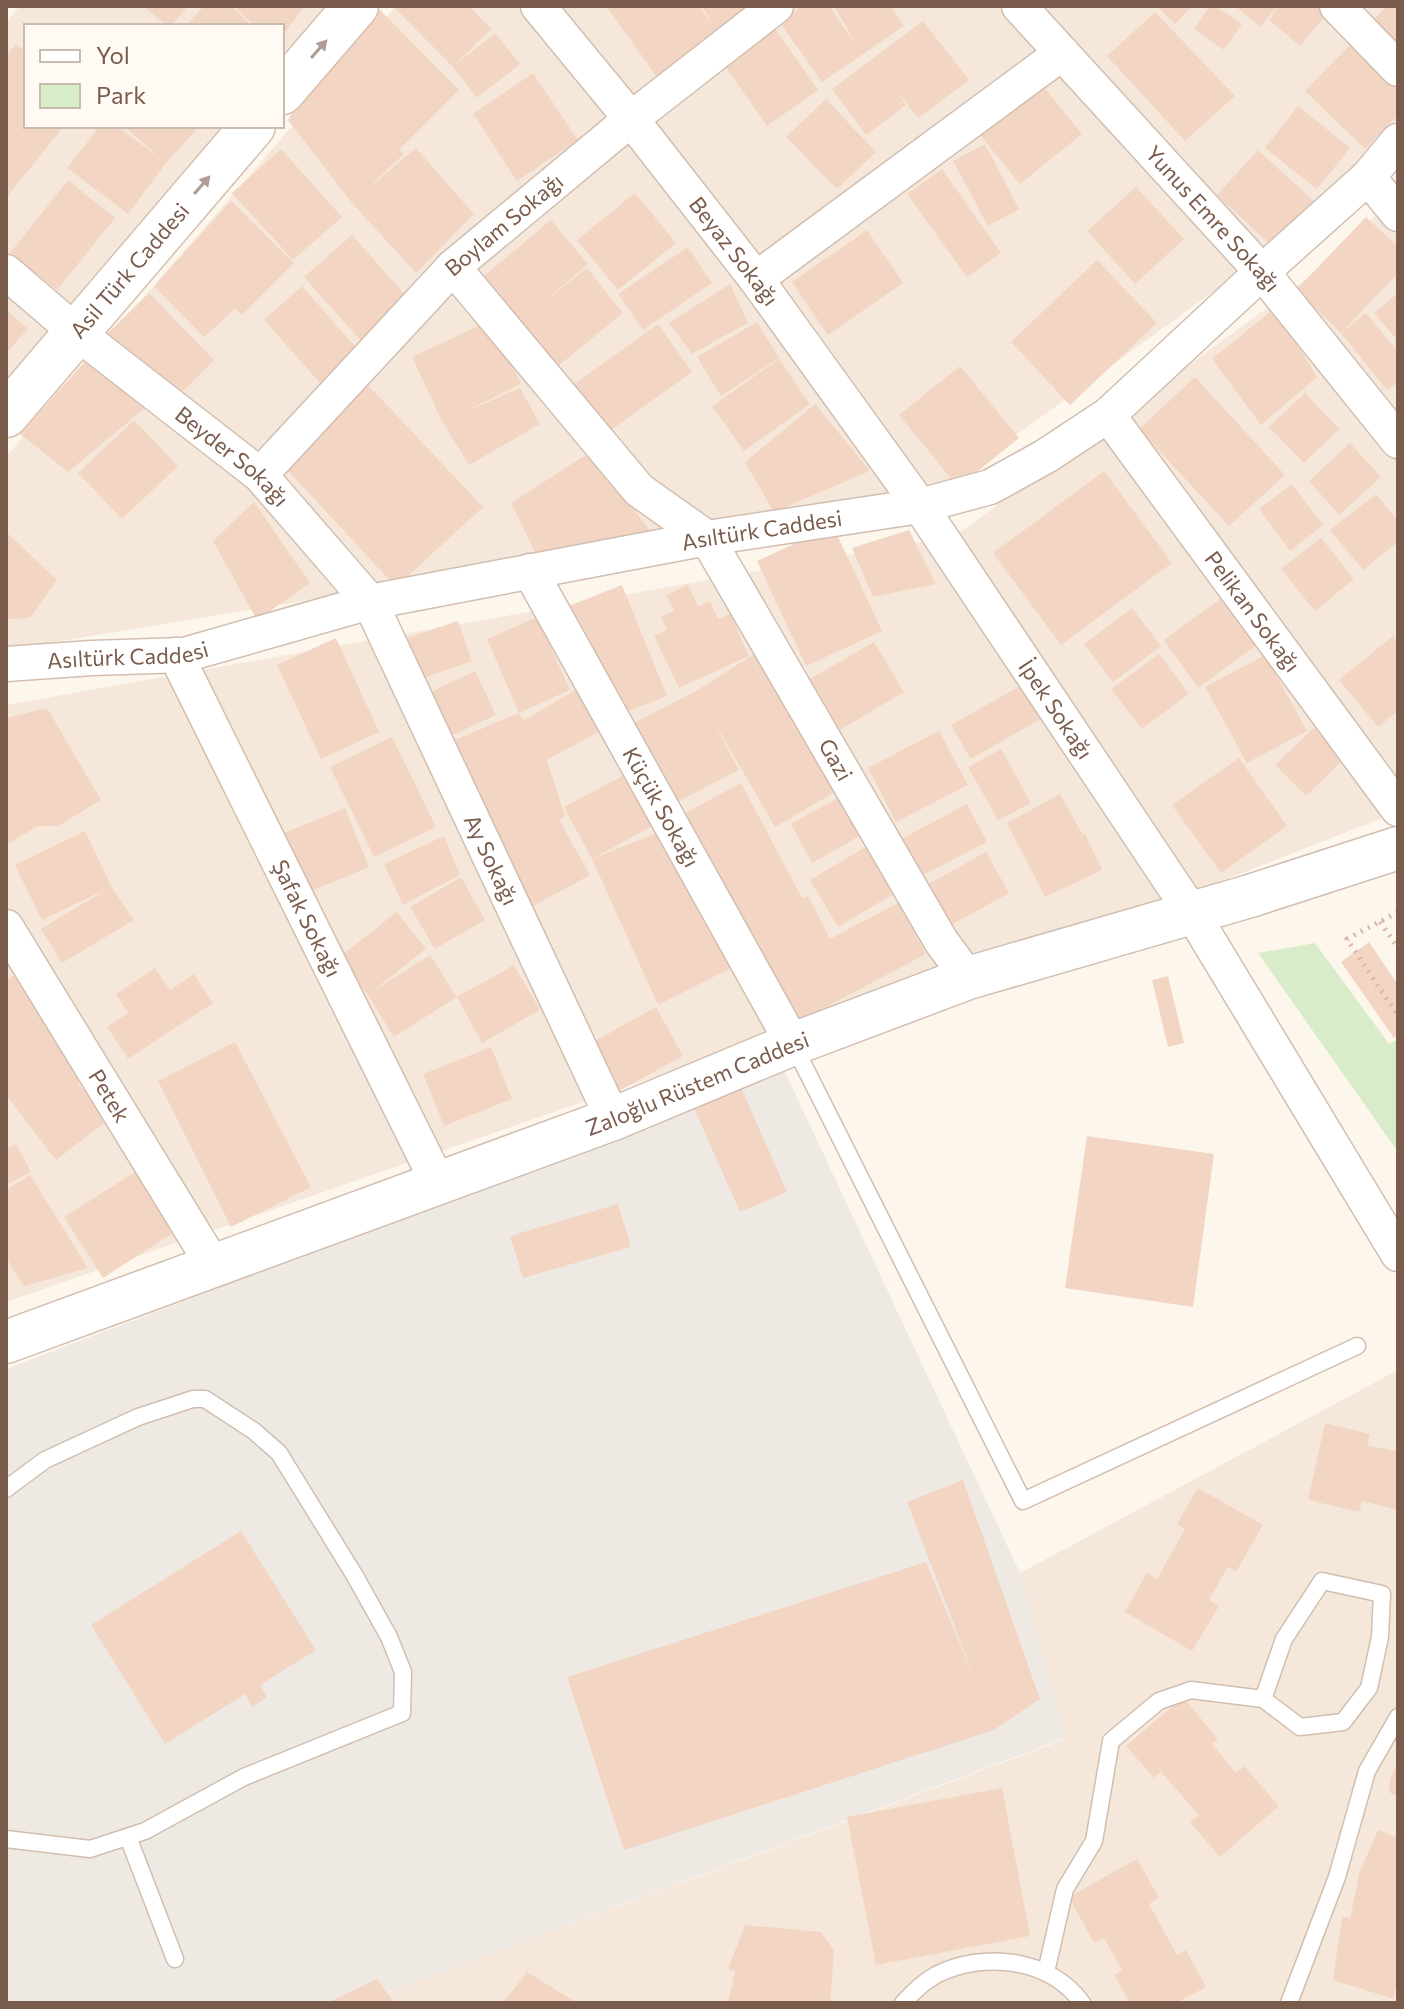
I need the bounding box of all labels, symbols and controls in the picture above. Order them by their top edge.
legend [24,24,284,128]
one-way arrow [310,39,327,59]
text: Yol [96,40,130,69]
text: Park [96,80,146,109]
street label: Yunus Emre Sokağı [1140,140,1287,297]
street label: Boylam Sokağı [439,167,568,281]
one-way arrow [193,176,210,196]
street label: Beyaz Sokağı [684,191,785,311]
street label: Asil Türk Caddesi [64,197,194,343]
street label: Beyder Sokağı [170,400,295,512]
street label: Asıltürk Caddesi [679,504,844,556]
street label: Pelikan Sokağı [1200,545,1307,677]
street label: Asıltürk Caddesi [46,635,211,674]
street label: İpek Sokağı [1013,654,1099,764]
street label: Gazi [813,734,859,785]
street label: Küçük Sokağı [617,742,706,872]
street label: Ay Sokağı [459,810,524,909]
street label: Şafak Sokağı [267,855,348,981]
street label: Zaloğlu Rüstem Caddesi [582,1025,812,1141]
street label: Petek [83,1064,136,1127]

